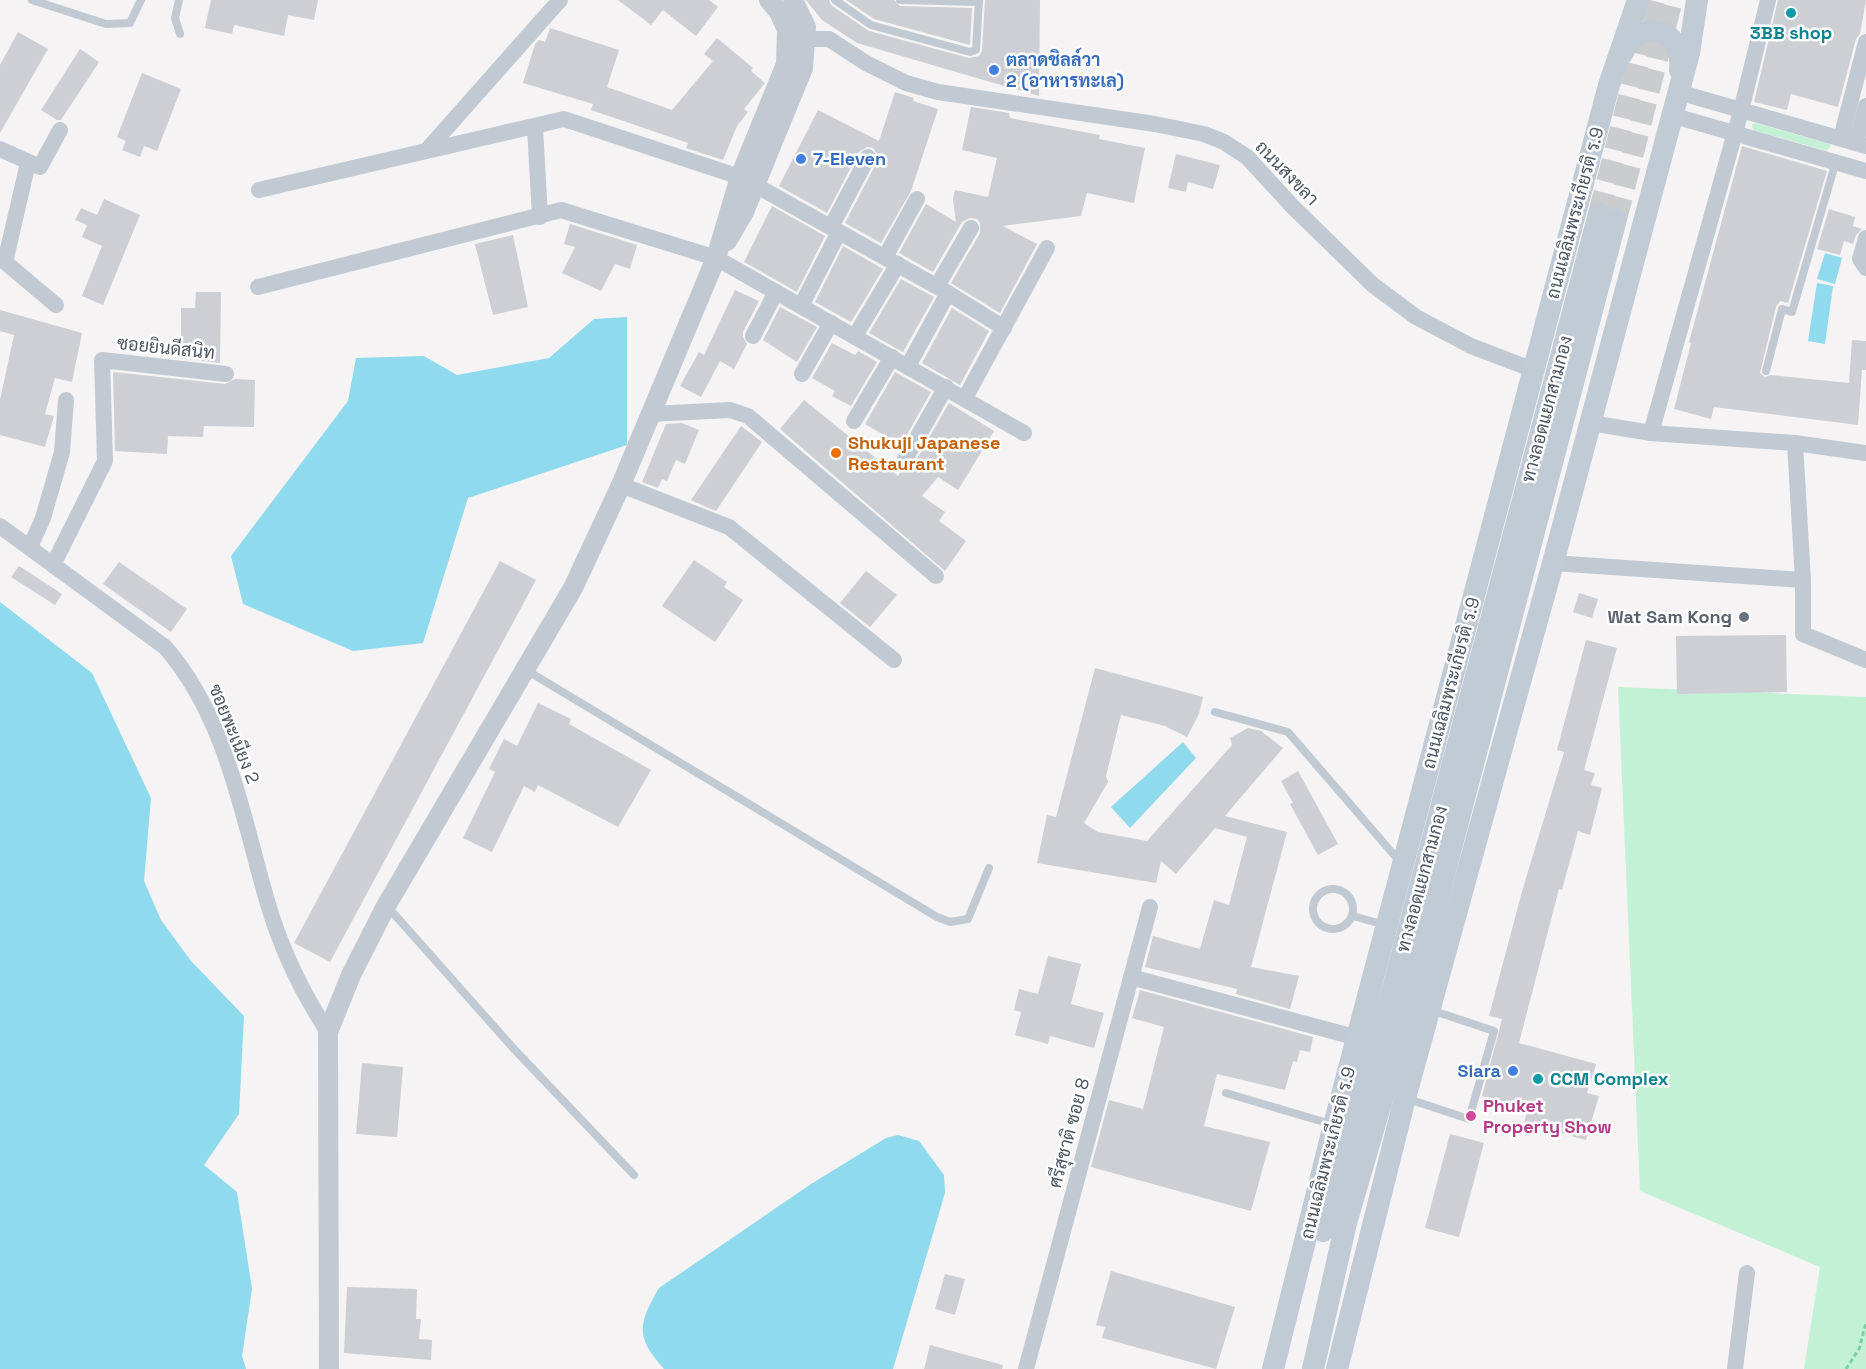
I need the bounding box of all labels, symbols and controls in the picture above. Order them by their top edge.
marker: 3BB shop [1784,6,1798,20]
place label: 3BB shop [1750,21,1832,44]
place label: ตลาดชิลล์วา 2 (อาหารทะเล) [1006,47,1124,92]
marker: ตลาดชิลล์วา 2 (อาหารทะเล) [987,63,1001,77]
street label: ถนนเฉลิมพระเกียรติ ร.9 [1540,124,1609,301]
street label: ถนนสงขลา [1251,135,1324,210]
place label: 7-Eleven [813,147,886,170]
marker: 7-Eleven [794,152,808,166]
street label: ซอยยินดีสนิท [116,330,216,364]
street label: ทางลอดแยกสามกอง [1516,333,1577,485]
place label: Shukuji Japanese Restaurant [848,431,1000,475]
marker: Shukuji Japanese Restaurant [829,446,843,460]
street label: ถนนเฉลิมพระเกียรติ ร.9 [1416,594,1485,771]
place label: Wat Sam Kong [1608,605,1732,628]
marker: Wat Sam Kong [1737,610,1751,624]
street label: ซอยพะเนียง 2 [204,680,266,787]
street label: ทางลอดแยกสามกอง [1391,803,1452,955]
place label: Siara [1458,1059,1502,1082]
street label: ถนนเฉลิมพระเกียรติ ร.9 [1294,1064,1360,1241]
marker: Siara [1506,1064,1520,1078]
place label: CCM Complex [1550,1067,1669,1090]
marker: CCM Complex [1531,1072,1545,1086]
street label: ศรีสุชาติ ซอย 8 [1042,1075,1095,1191]
place label: Phuket Property Show [1483,1094,1612,1138]
marker: Phuket Property Show [1464,1109,1478,1123]

